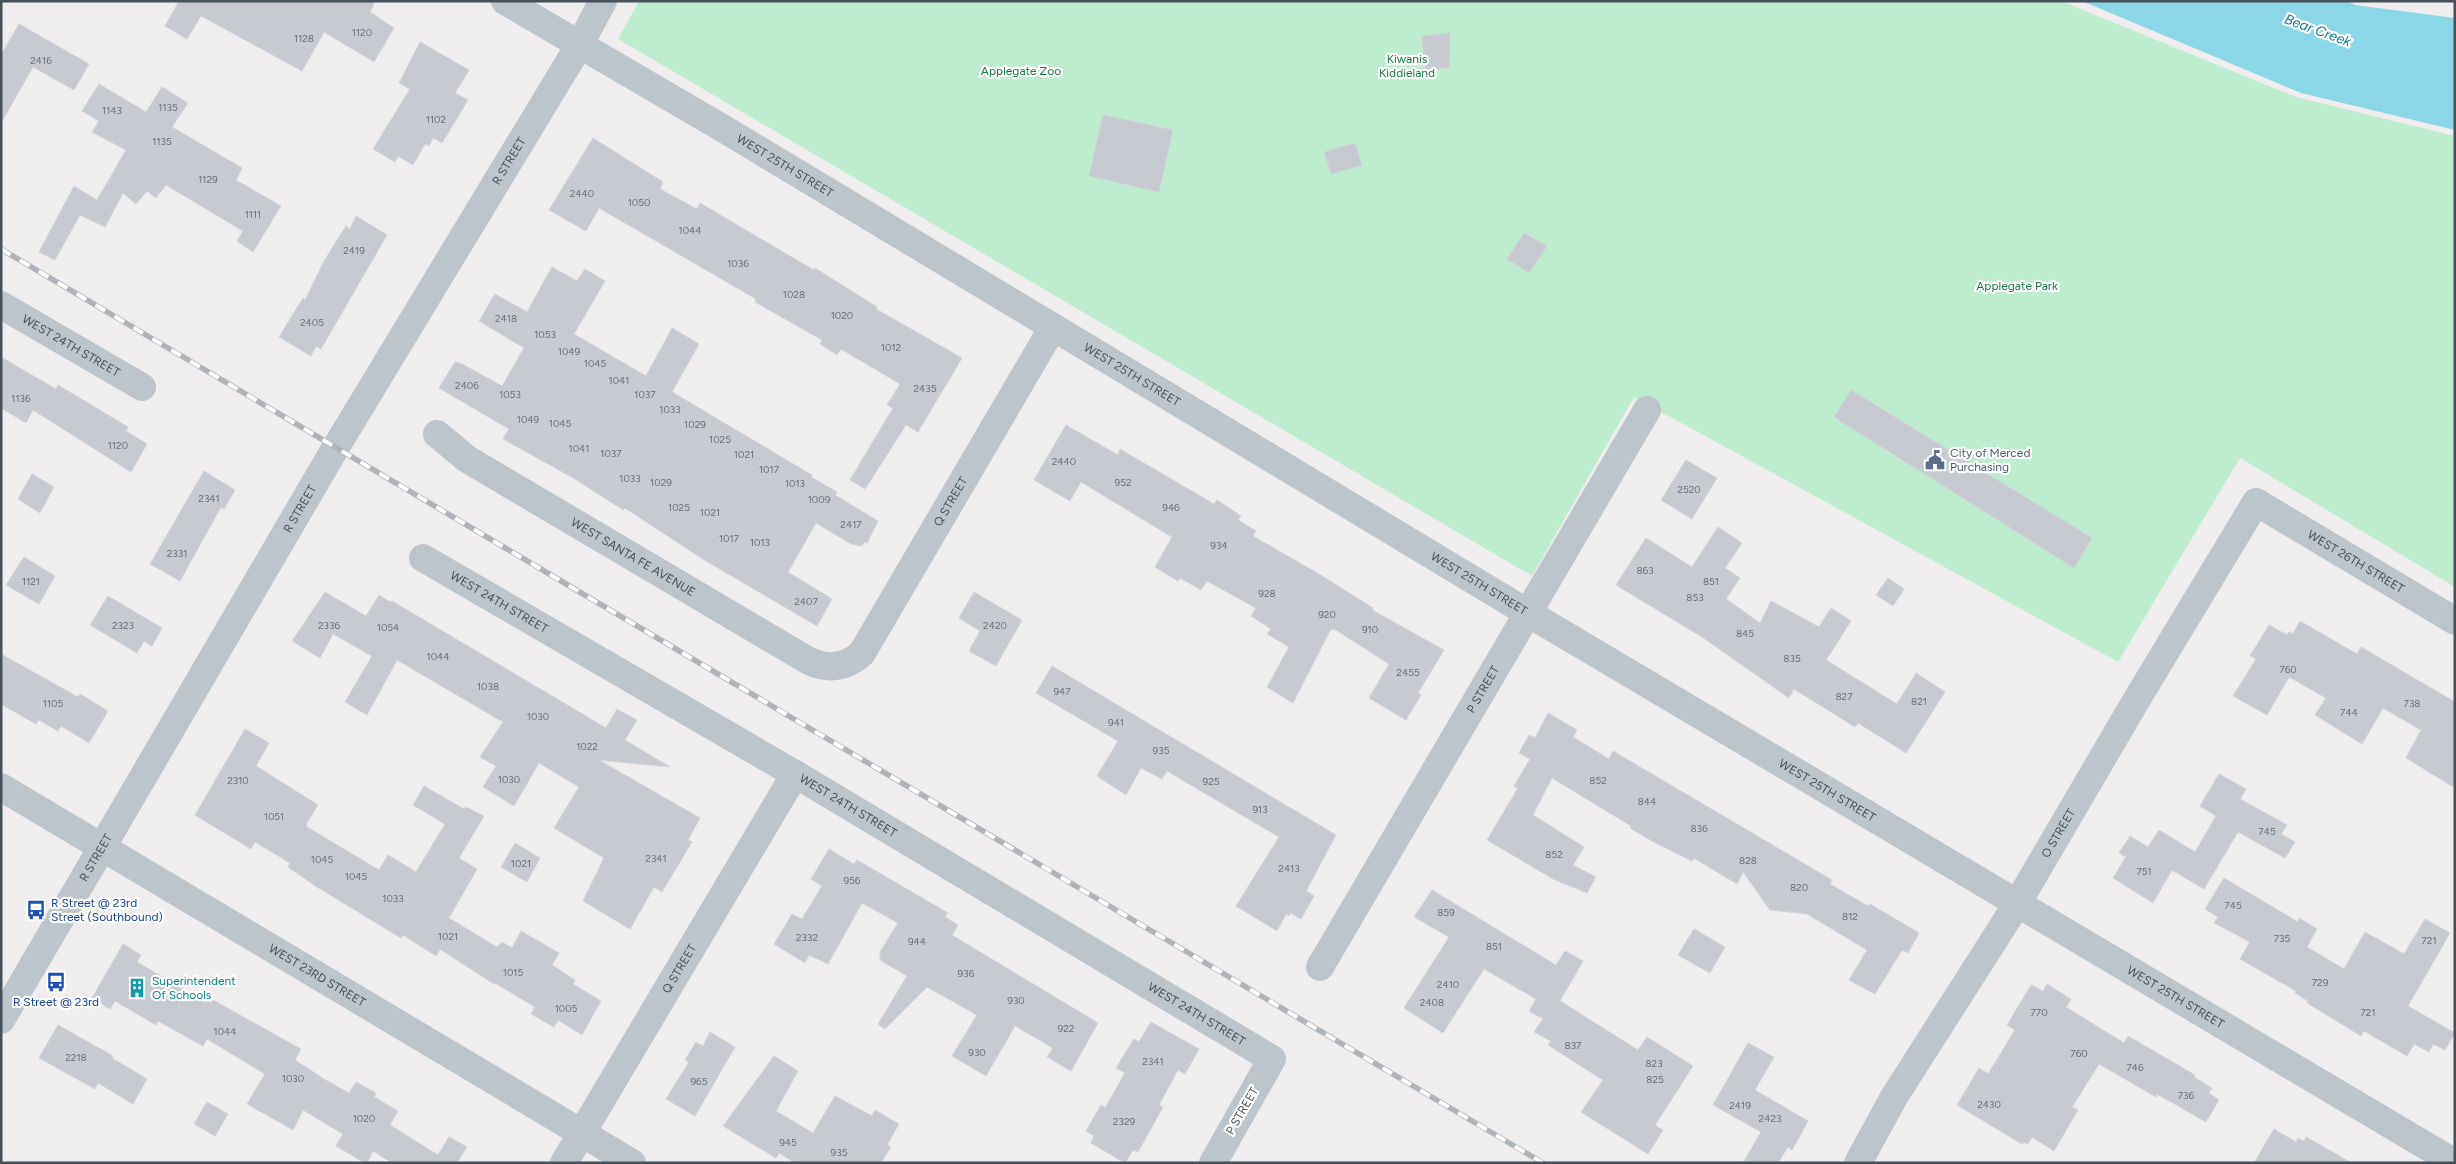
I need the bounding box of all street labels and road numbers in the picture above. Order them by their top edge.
street label: WEST 25TH STREET [734,131,836,200]
street label: R STREET [489,135,529,187]
street label: WEST 24TH STREET [20,312,123,380]
street label: WEST 25TH STREET [1081,340,1183,409]
street label: Q STREET [931,474,971,529]
street label: R STREET [280,482,319,535]
street label: WEST SANTA FE AVENUE [569,515,698,599]
street label: WEST 26TH STREET [2305,527,2407,596]
street label: WEST 25TH STREET [1428,549,1530,618]
street label: WEST 24TH STREET [448,568,551,636]
street label: P STREET [1464,663,1502,715]
street label: WEST 25TH STREET [1776,756,1878,825]
street label: WEST 24TH STREET [797,771,900,840]
street label: O STREET [2039,806,2078,860]
street label: R STREET [77,831,115,884]
street label: WEST 23RD STREET [266,941,368,1010]
street label: Q STREET [659,941,700,996]
street label: WEST 25TH STREET [2125,963,2227,1032]
street label: WEST 24TH STREET [1145,980,1248,1049]
street label: P STREET [1223,1085,1261,1137]

